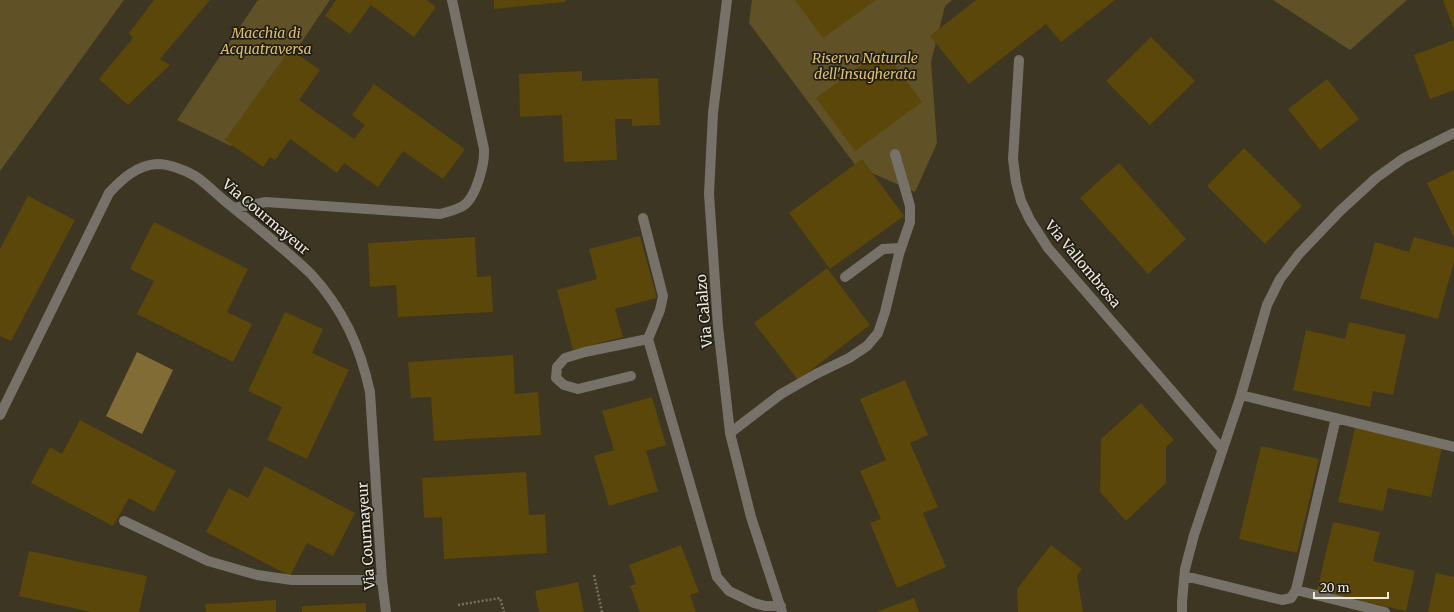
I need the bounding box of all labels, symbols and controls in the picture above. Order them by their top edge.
park label: Macchia di Acquatraversa [219,24,312,58]
park label: Riserva Naturale dell'Insugherata [812,49,918,83]
street label: Via Courmayeur [218,175,313,259]
street label: Via Vallombrosa [1041,216,1125,312]
street label: Via Calalzo [692,274,716,349]
street label: Via Courmayeur [353,481,379,592]
scale bar [1314,574,1388,600]
text: 20 m [1320,580,1349,595]

